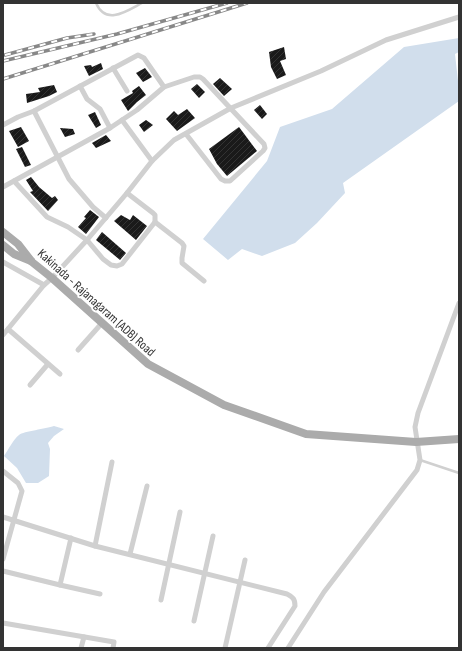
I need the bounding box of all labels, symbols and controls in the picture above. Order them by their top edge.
street label: Kakinada - Rajanagaram (ADB) Road [34,246,159,360]

